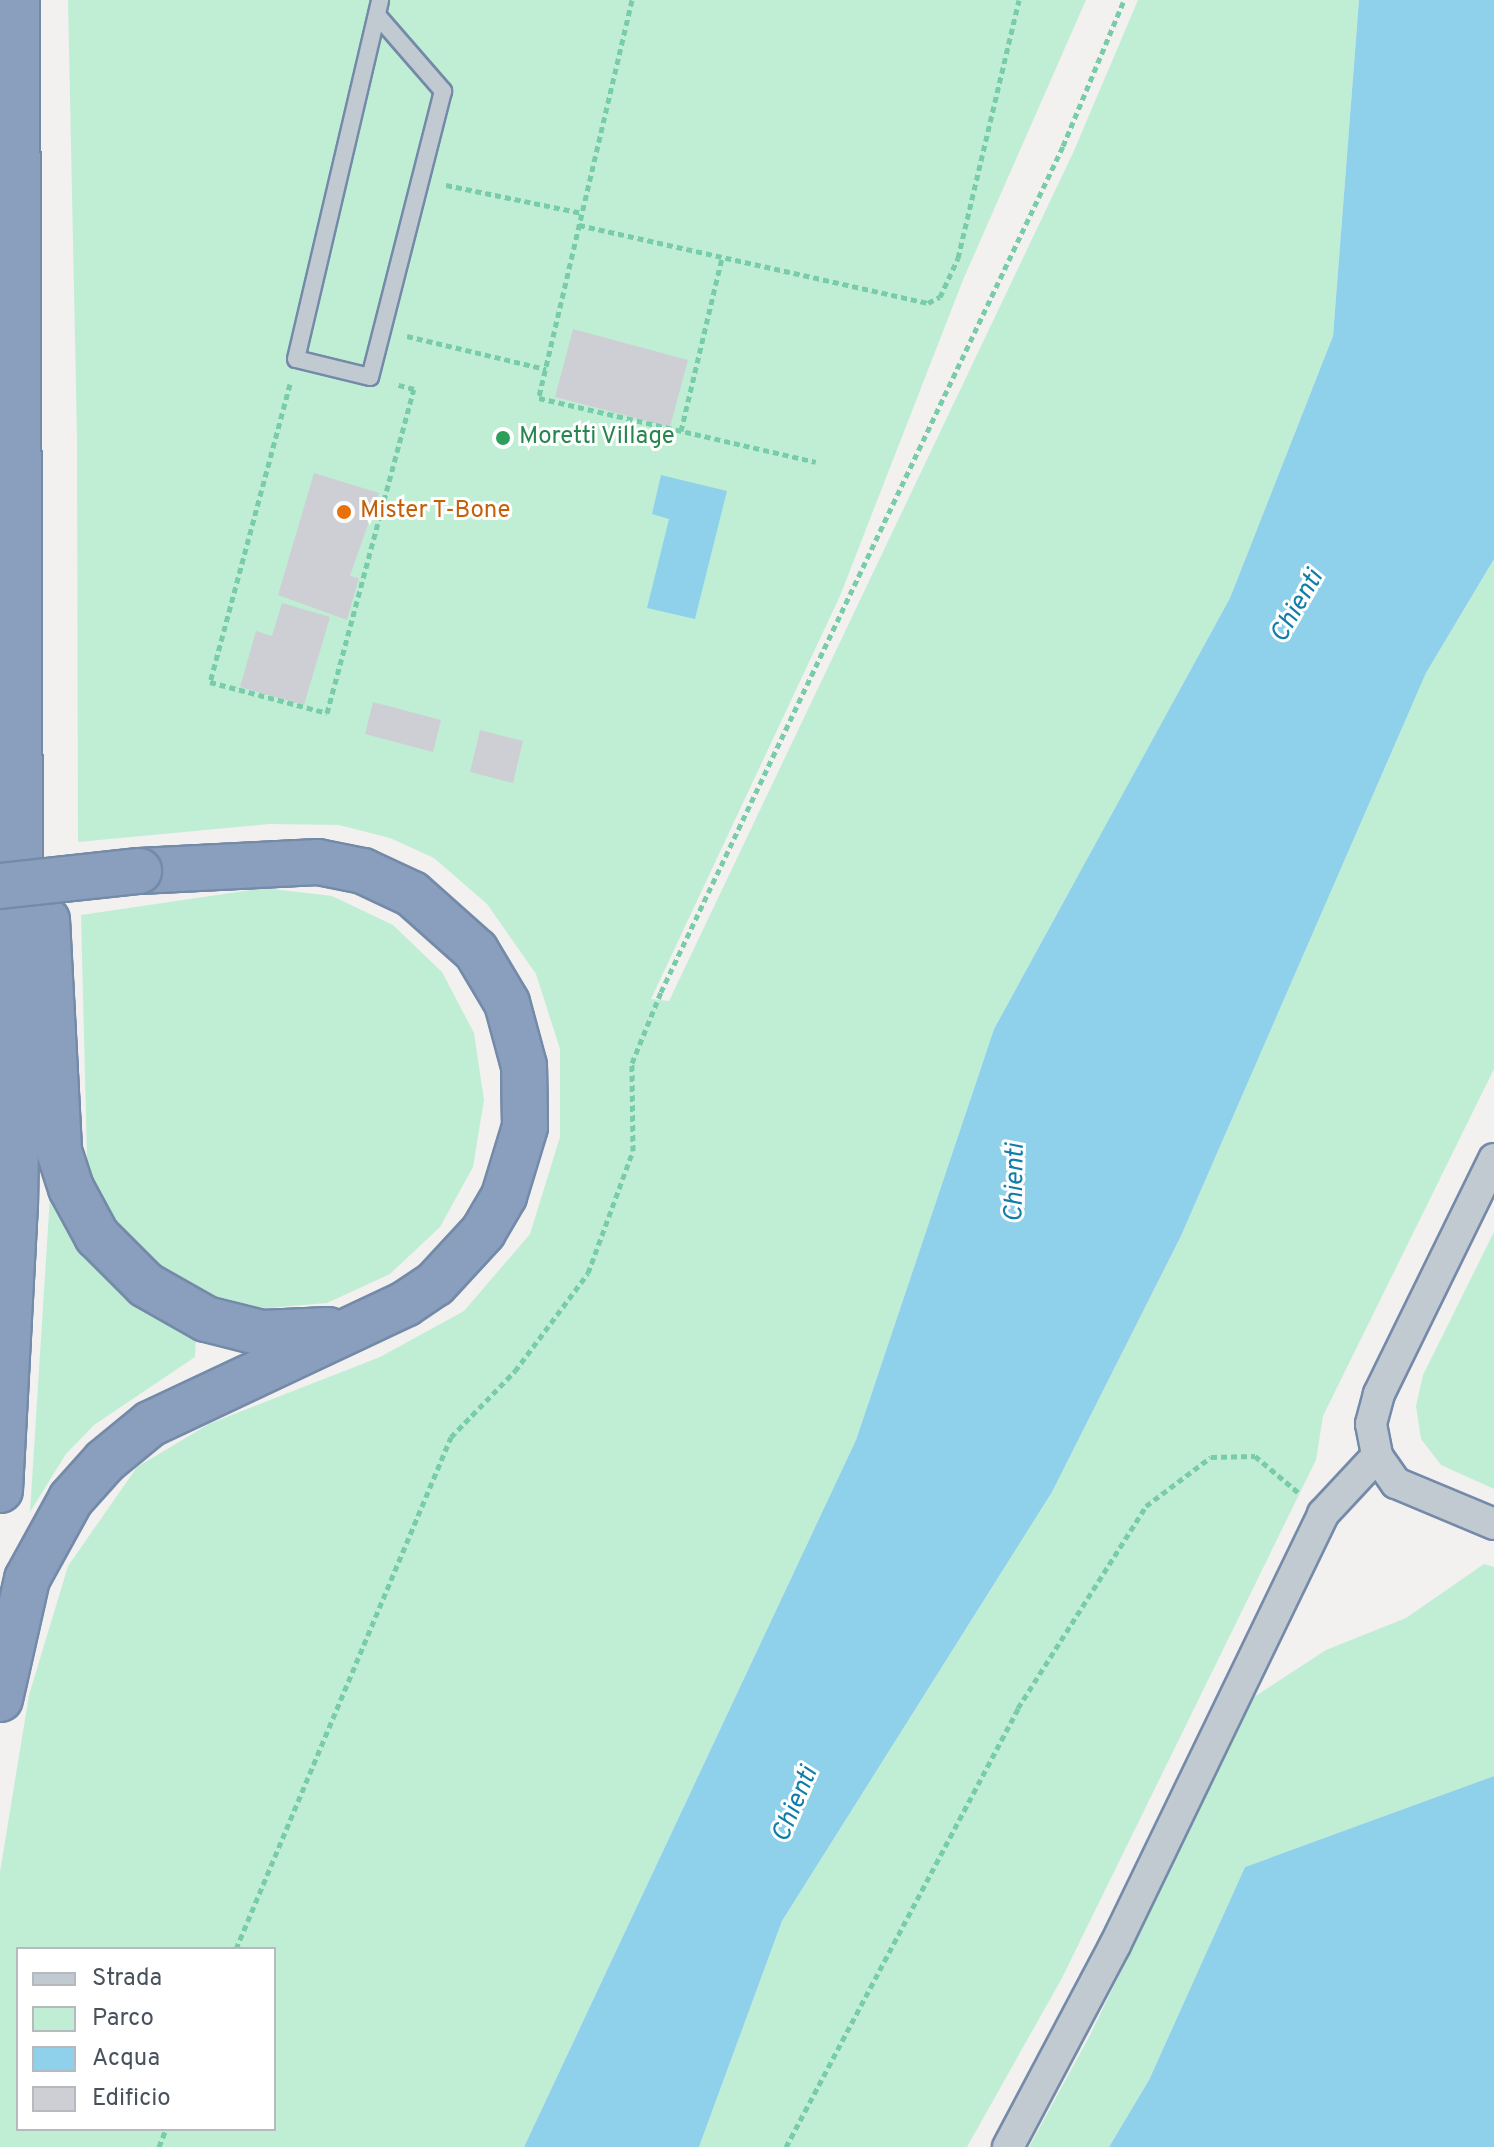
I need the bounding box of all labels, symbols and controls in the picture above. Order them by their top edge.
place label: Moretti Village [519,424,676,452]
marker: Moretti Village [494,429,512,447]
place label: Mister T-Bone [360,498,511,526]
marker: Mister T-Bone [335,503,353,521]
water label: Chienti [1265,565,1331,649]
water label: Chienti [1000,1143,1032,1223]
water label: Chienti [766,1763,826,1847]
legend [16,1947,276,2131]
text: Strada [92,1964,162,1994]
text: Parco [92,2004,154,2034]
text: Acqua [92,2044,160,2074]
text: Edificio [92,2084,171,2114]

